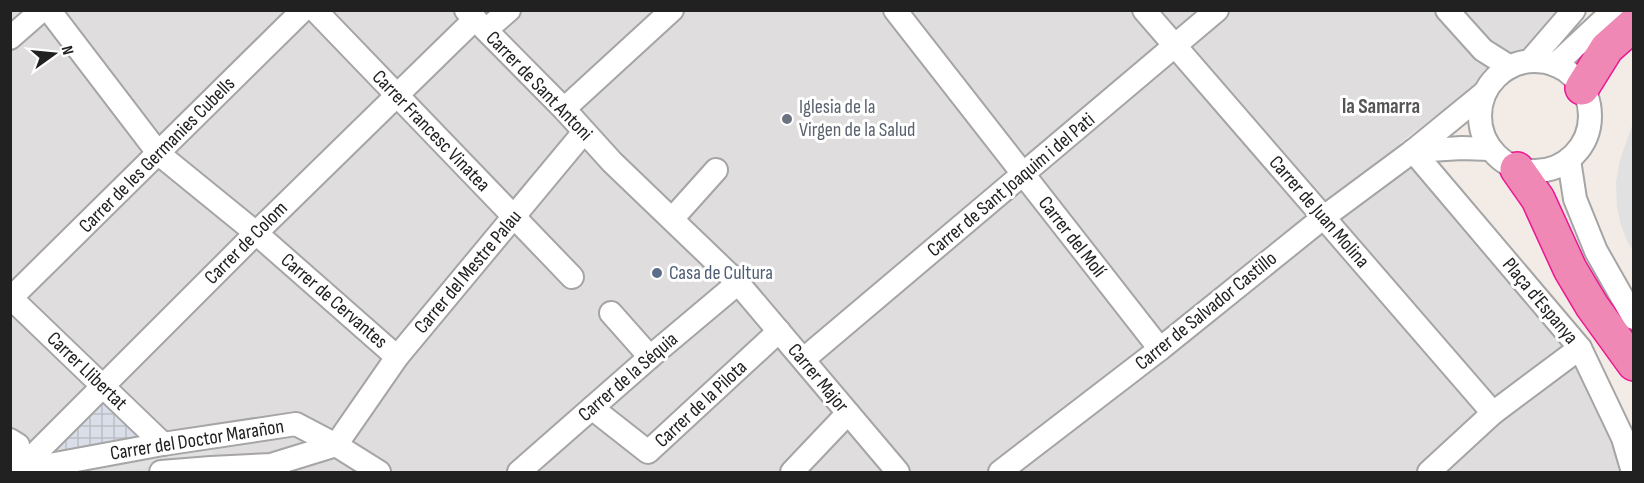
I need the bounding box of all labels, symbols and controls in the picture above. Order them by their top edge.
north arrow [24,24,84,84]
street label: Carrer de Sant Antoni [481,26,597,146]
text: N [57,44,77,57]
street label: Carrer Francesc Vinatea [367,65,495,197]
street label: Carrer de les Germanies Cubells [74,72,240,238]
district label: la Samarra [1342,94,1420,119]
place label: Iglesia de la Virgen de la Salud [799,95,915,142]
street label: Carrer de Sant Joaquim i del Pati [922,108,1100,262]
marker: Iglesia de la Virgen de la Salud [780,112,794,126]
street label: Carrer de Juan Molina [1264,151,1374,273]
street label: Carrer del Molí [1033,192,1111,282]
street label: Carrer de Colom [200,197,292,289]
street label: Carrer del Mestre Palau [409,205,527,339]
street label: Carrer de Salvador Castillo [1130,247,1282,375]
street label: Carrer de Cervantes [276,248,392,354]
street label: Plaça d'Espanya [1497,253,1583,349]
place label: Casa de Cultura [669,261,773,285]
marker: Casa de Cultura [650,266,664,280]
street label: Carrer Llibertat [42,327,132,415]
street label: Carrer de la Séquia [573,327,683,427]
street label: Carrer Major [782,339,854,417]
street label: Carrer de la Pilota [650,355,752,453]
street label: Carrer del Doctor Marañon [108,414,286,466]

